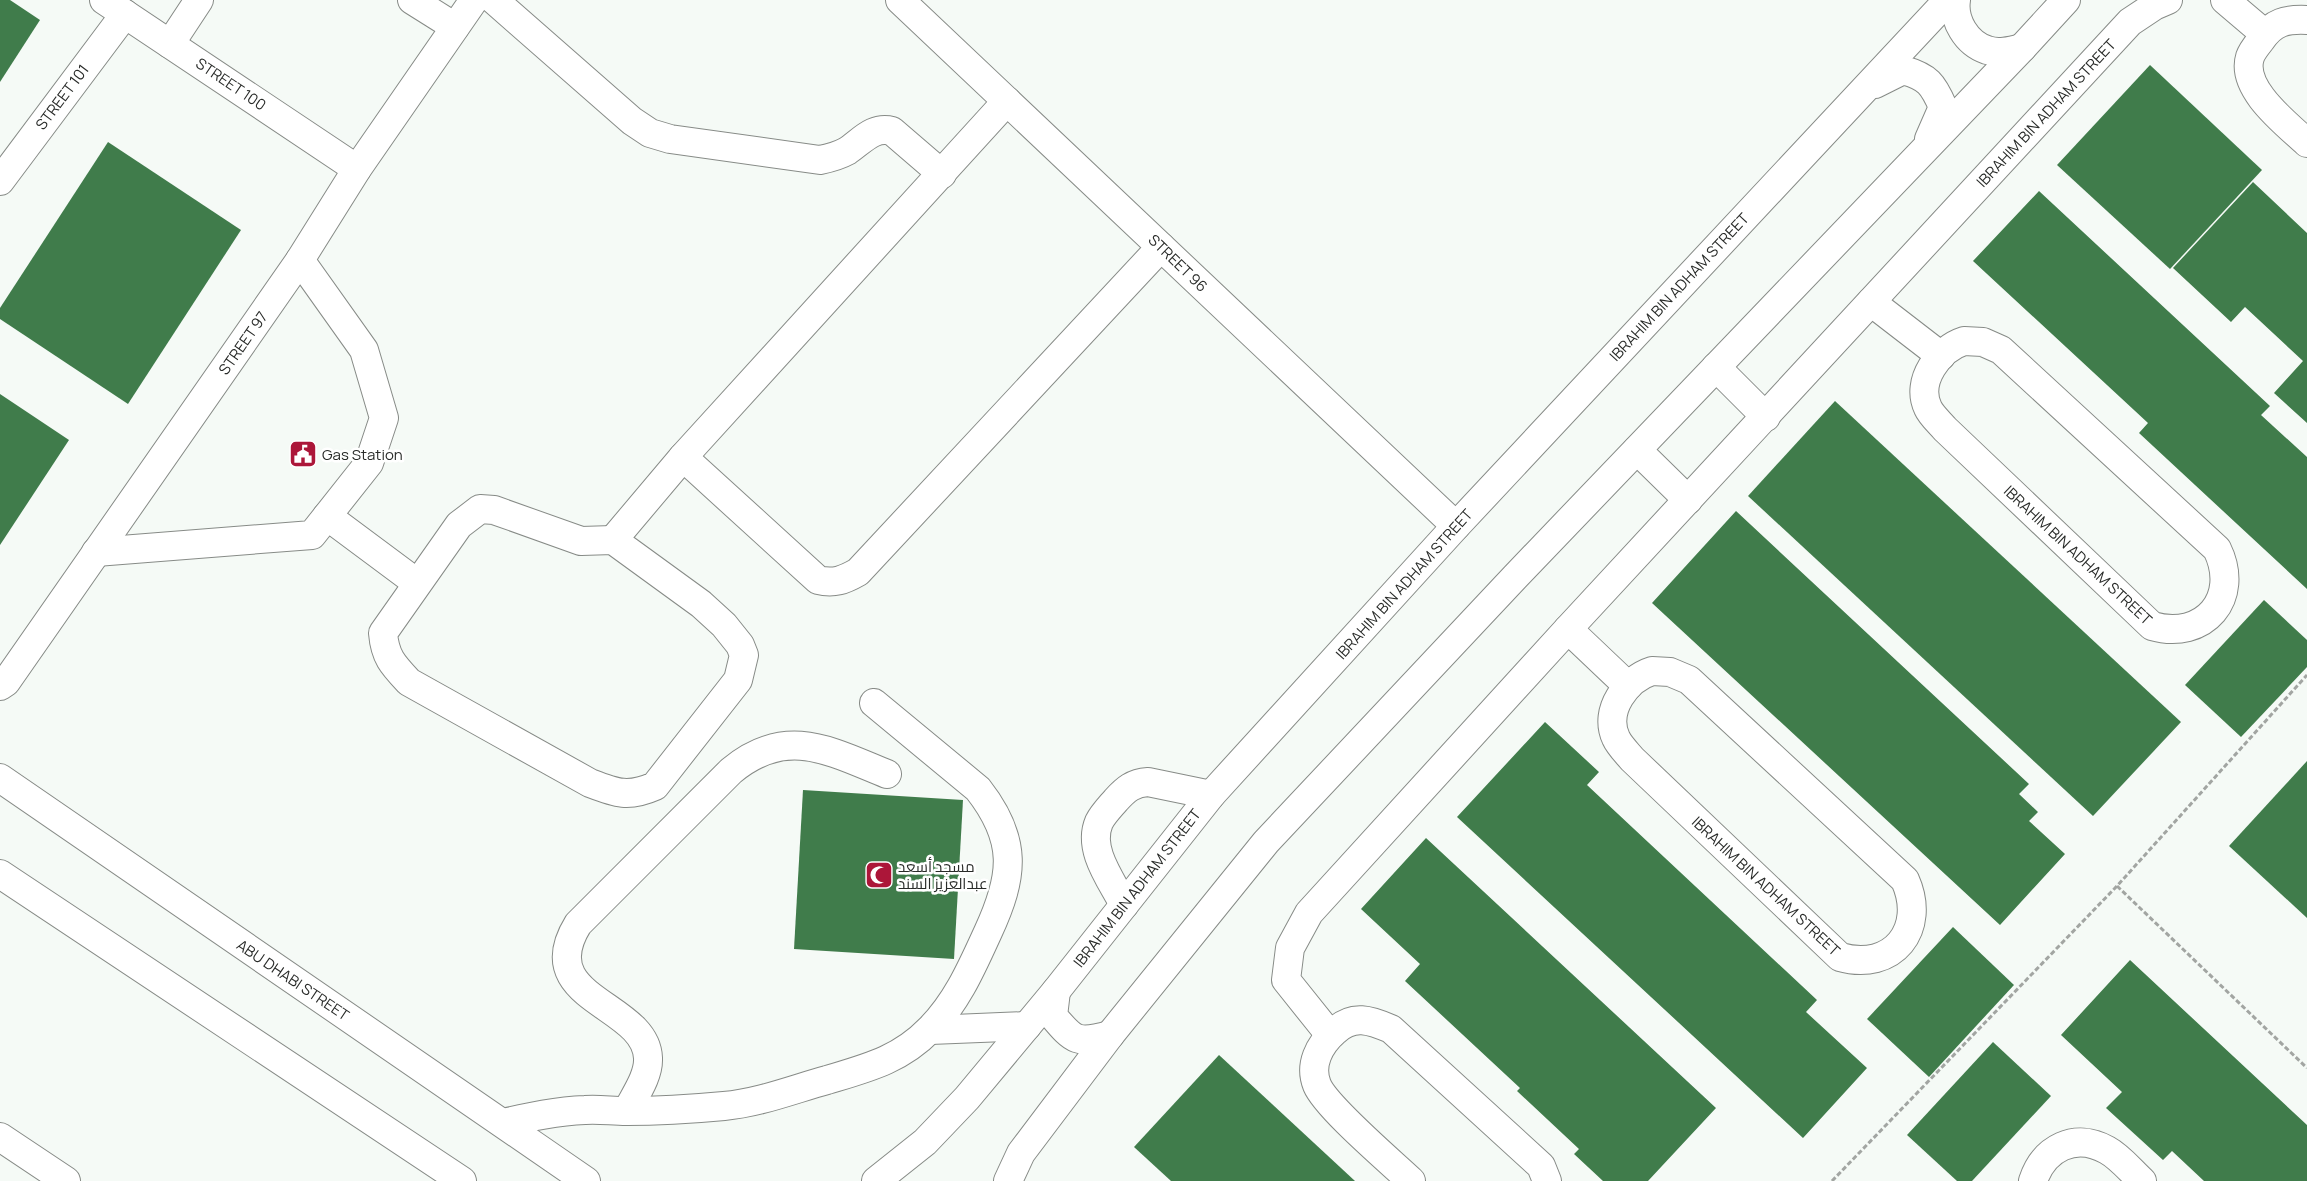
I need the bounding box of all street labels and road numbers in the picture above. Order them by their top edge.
street label: IBRAHIM BIN ADHAM STREET [1972,34,2120,192]
street label: STREET 100 [192,53,270,115]
street label: STREET 101 [30,60,94,134]
street label: IBRAHIM BIN ADHAM STREET [1605,208,1753,366]
street label: STREET 96 [1144,229,1212,297]
street label: STREET 97 [213,307,273,379]
street label: IBRAHIM BIN ADHAM STREET [1999,481,2157,629]
street label: IBRAHIM BIN ADHAM STREET [1331,504,1477,664]
street label: IBRAHIM BIN ADHAM STREET [1068,804,1206,972]
street label: IBRAHIM BIN ADHAM STREET [1687,812,1845,960]
street label: ABU DHABI STREET [233,935,353,1025]

